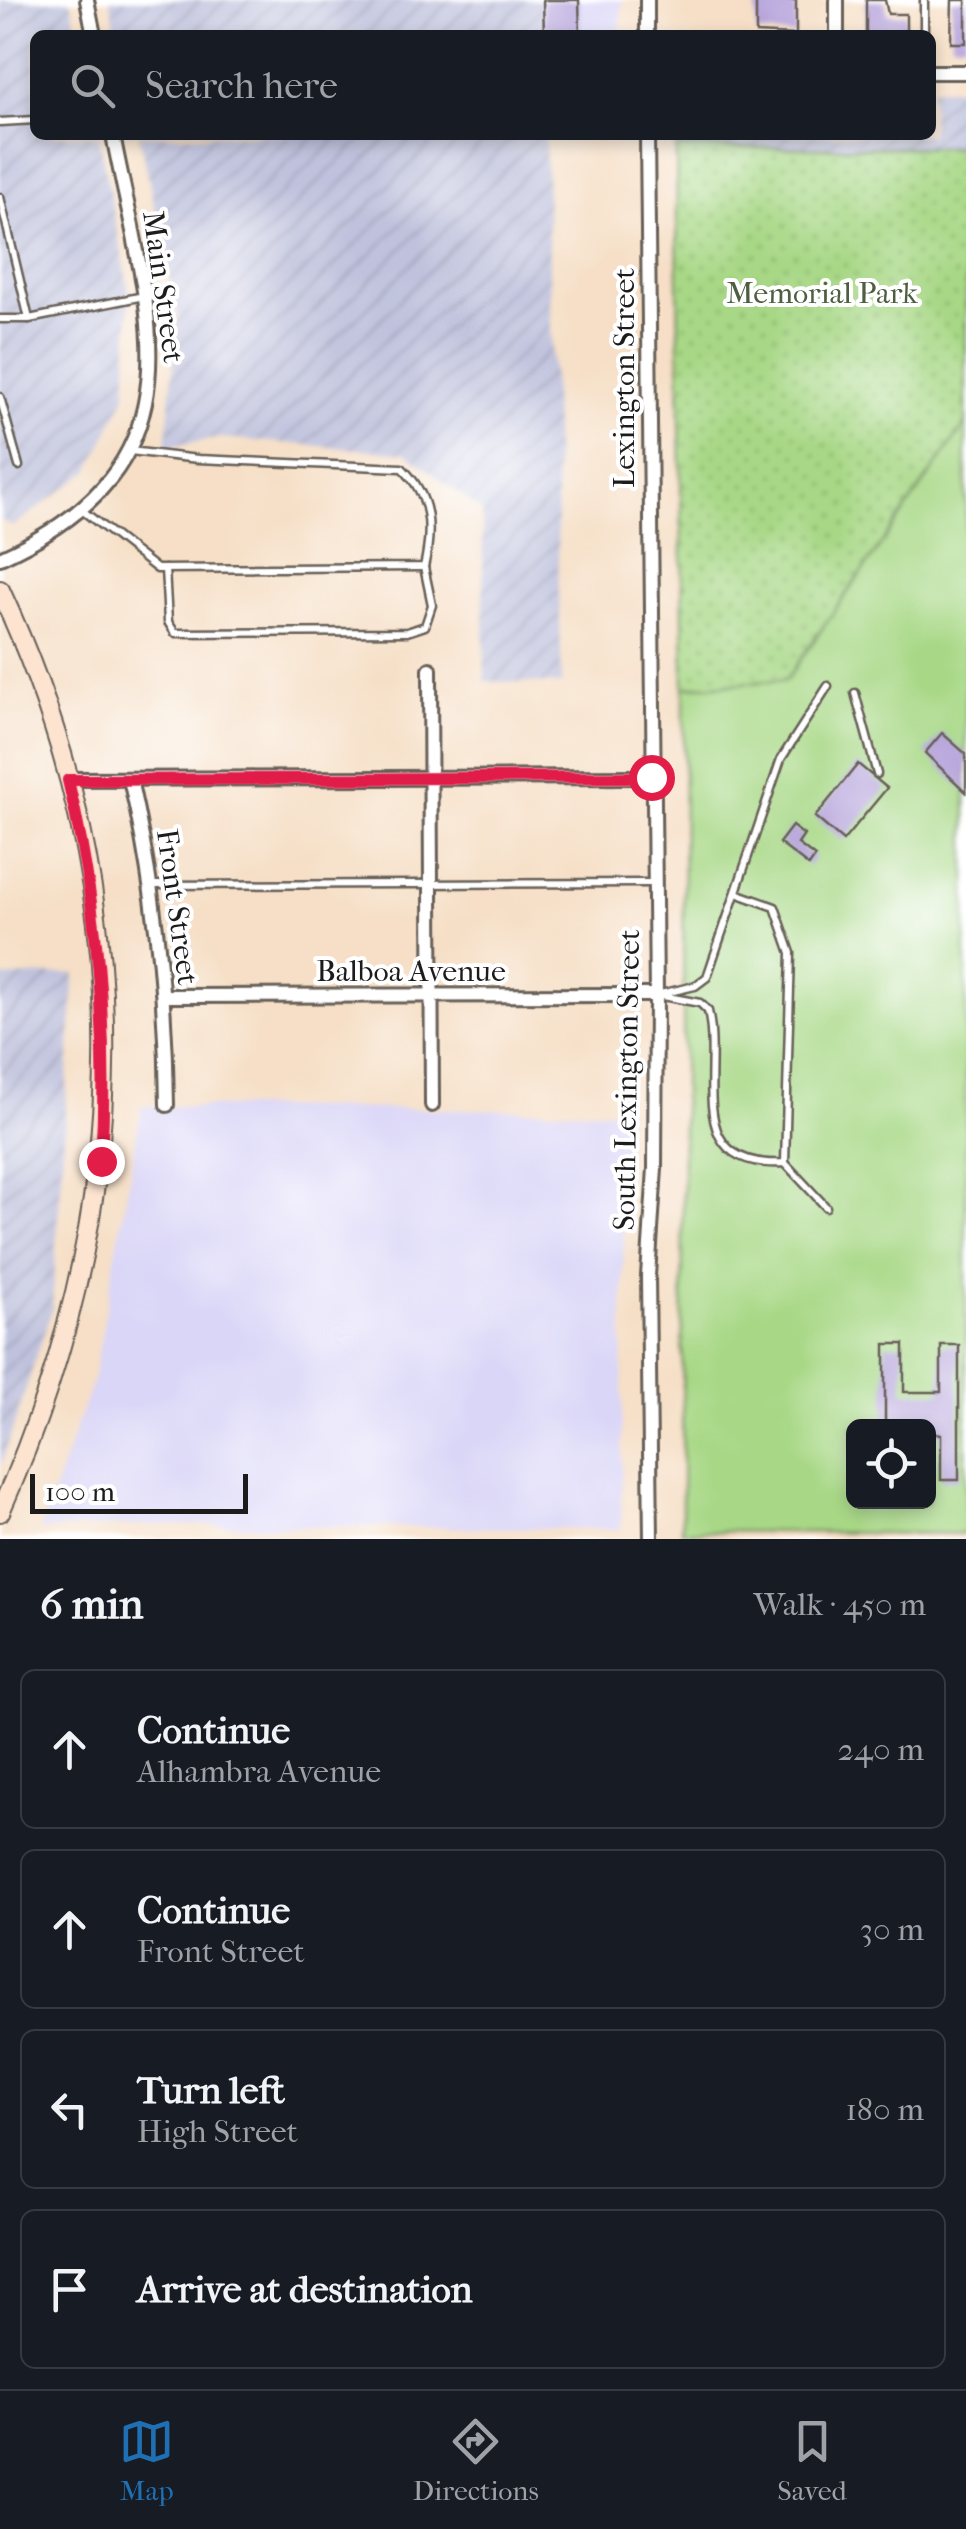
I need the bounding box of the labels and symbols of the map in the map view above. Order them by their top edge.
street label: Main Street [135,209,191,366]
street label: Lexington Street [607,268,642,488]
park label: Memorial Park [726,276,918,311]
route start [629,755,675,801]
street label: Front Street [149,827,205,988]
street label: South Lexington Street [607,929,647,1231]
street label: Balboa Avenue [316,954,506,989]
route end [79,1139,125,1185]
scale bar [30,1469,248,1514]

